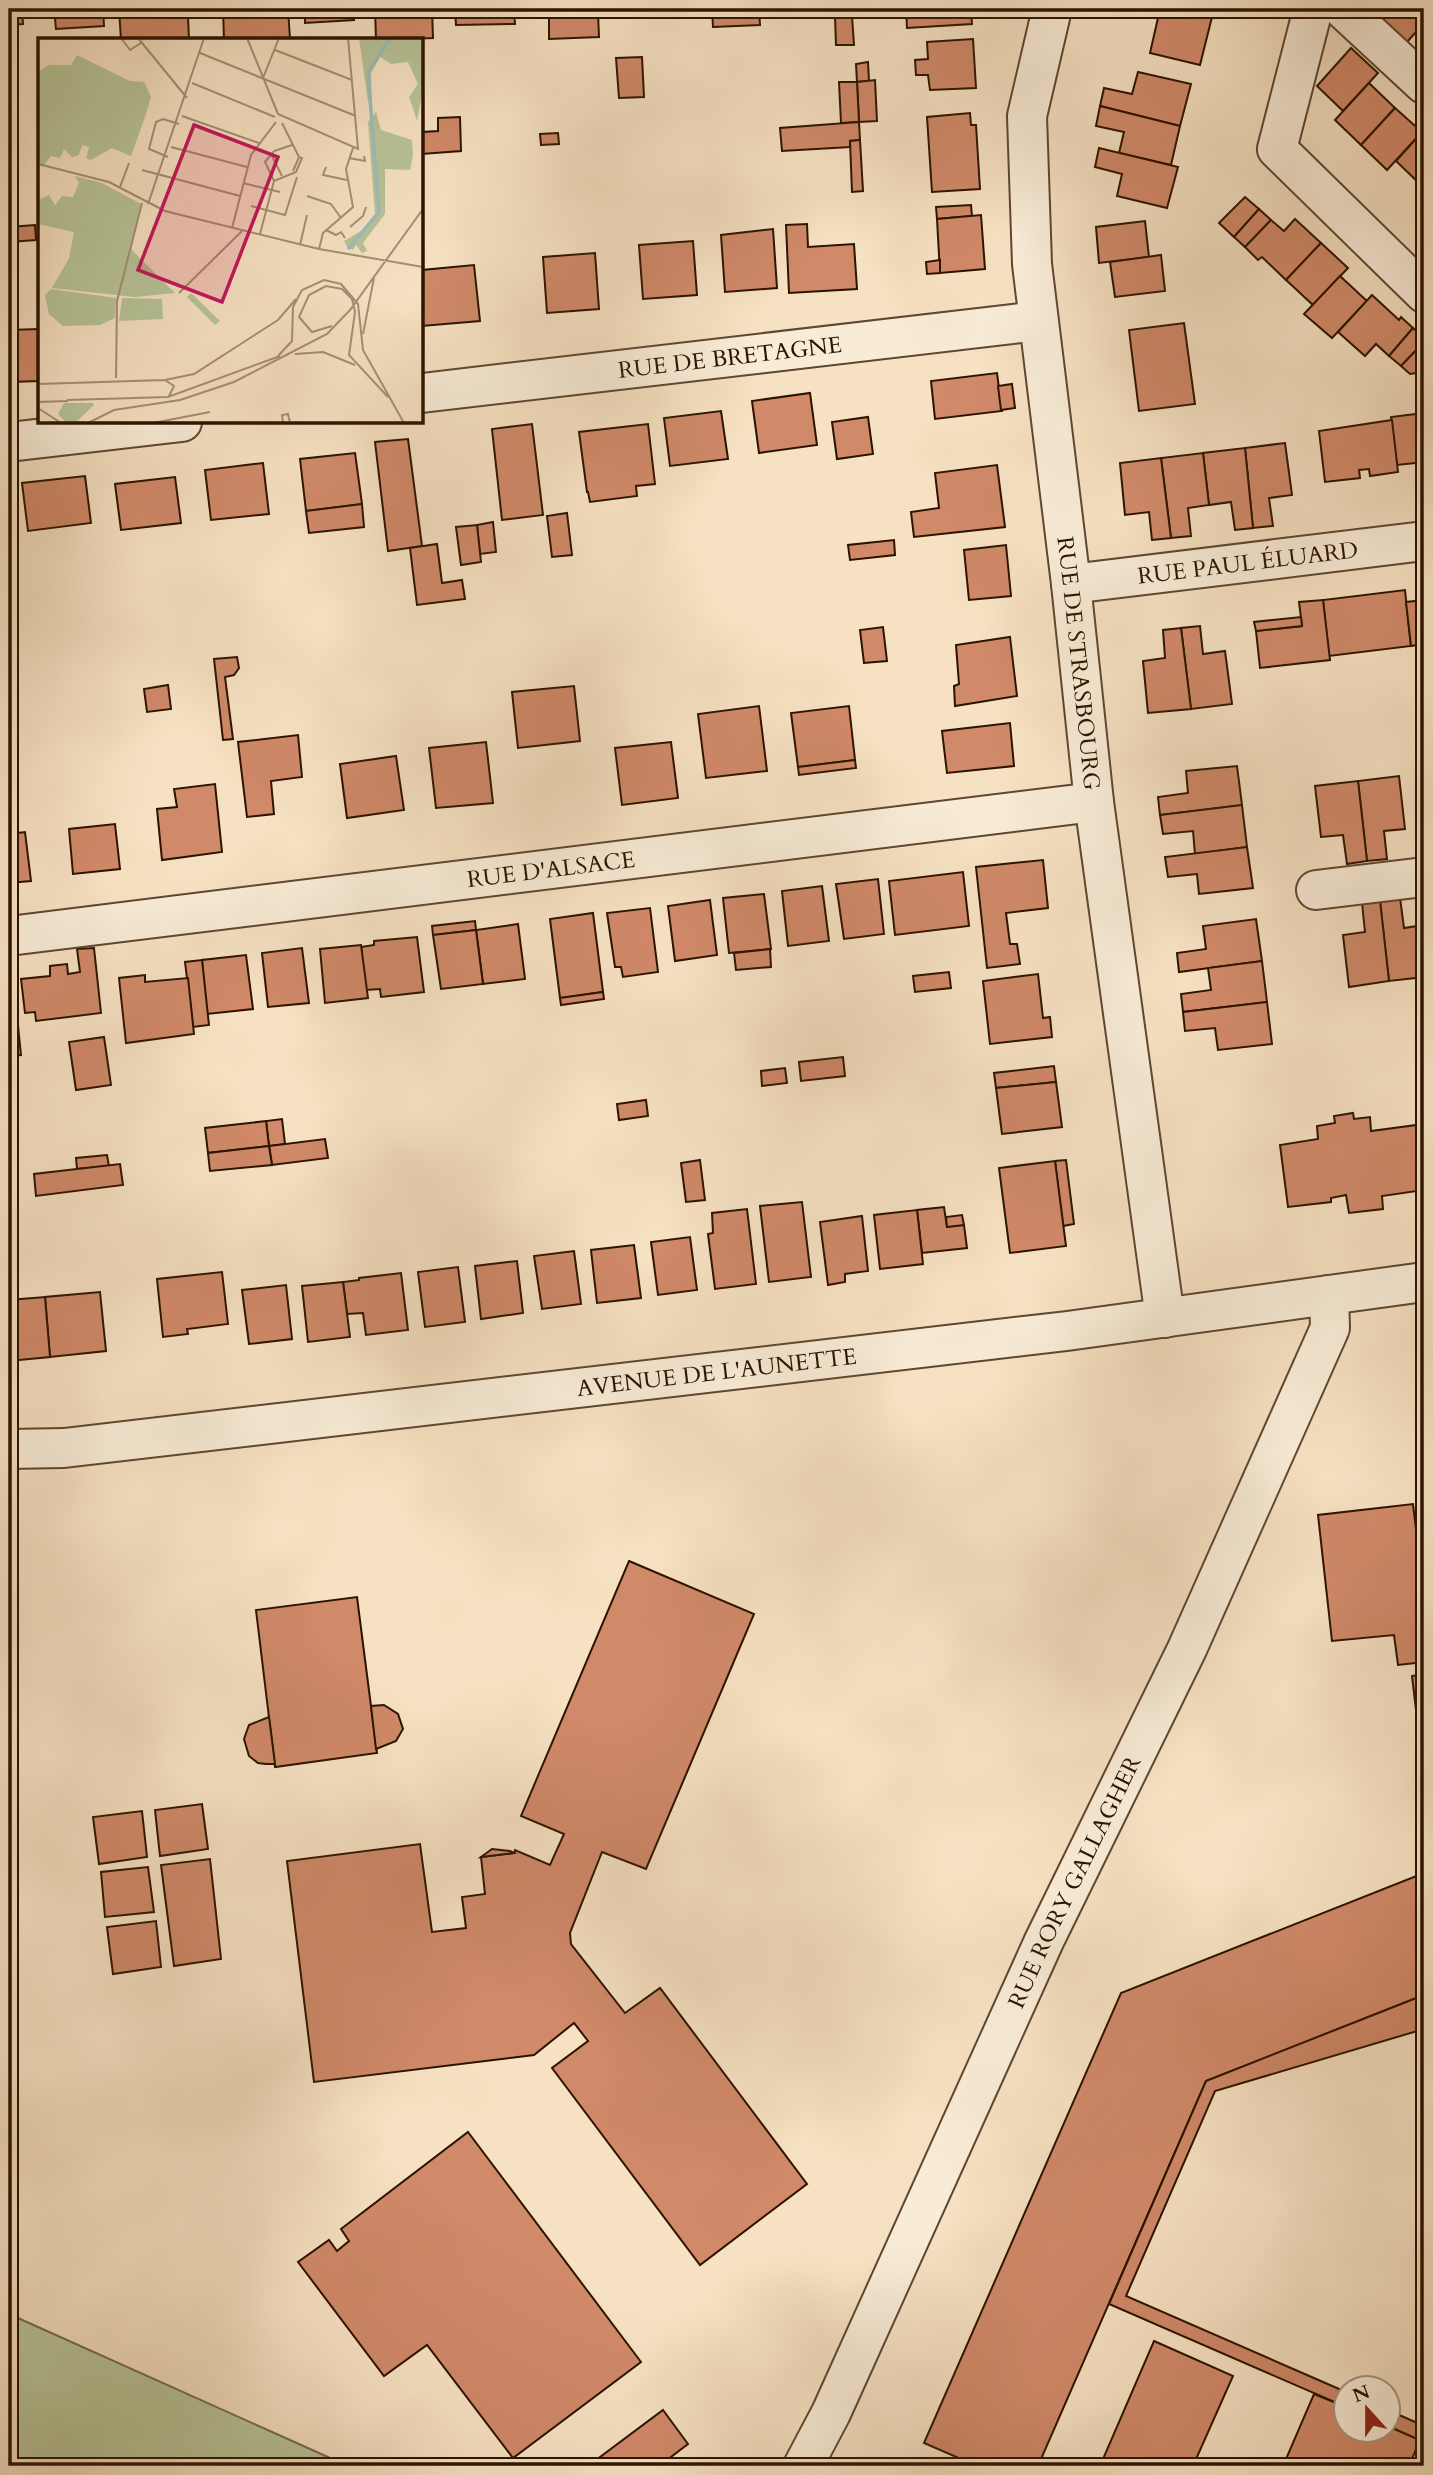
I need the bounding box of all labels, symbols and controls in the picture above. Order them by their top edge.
inset map [38,38,424,424]
street label: RUE DE BRETAGNE [616,329,844,385]
street label: RUE PAUL ÉLUARD [1136,534,1360,591]
street label: RUE DE STRASBOURG [1050,535,1108,792]
street label: RUE D'ALSACE [465,843,637,895]
street label: AVENUE DE L'AUNETTE [575,1340,858,1404]
street label: RUE RORY GALLAGHER [1000,1750,1148,2013]
north arrow [1332,2374,1402,2444]
text: N [1349,2379,1374,2409]

